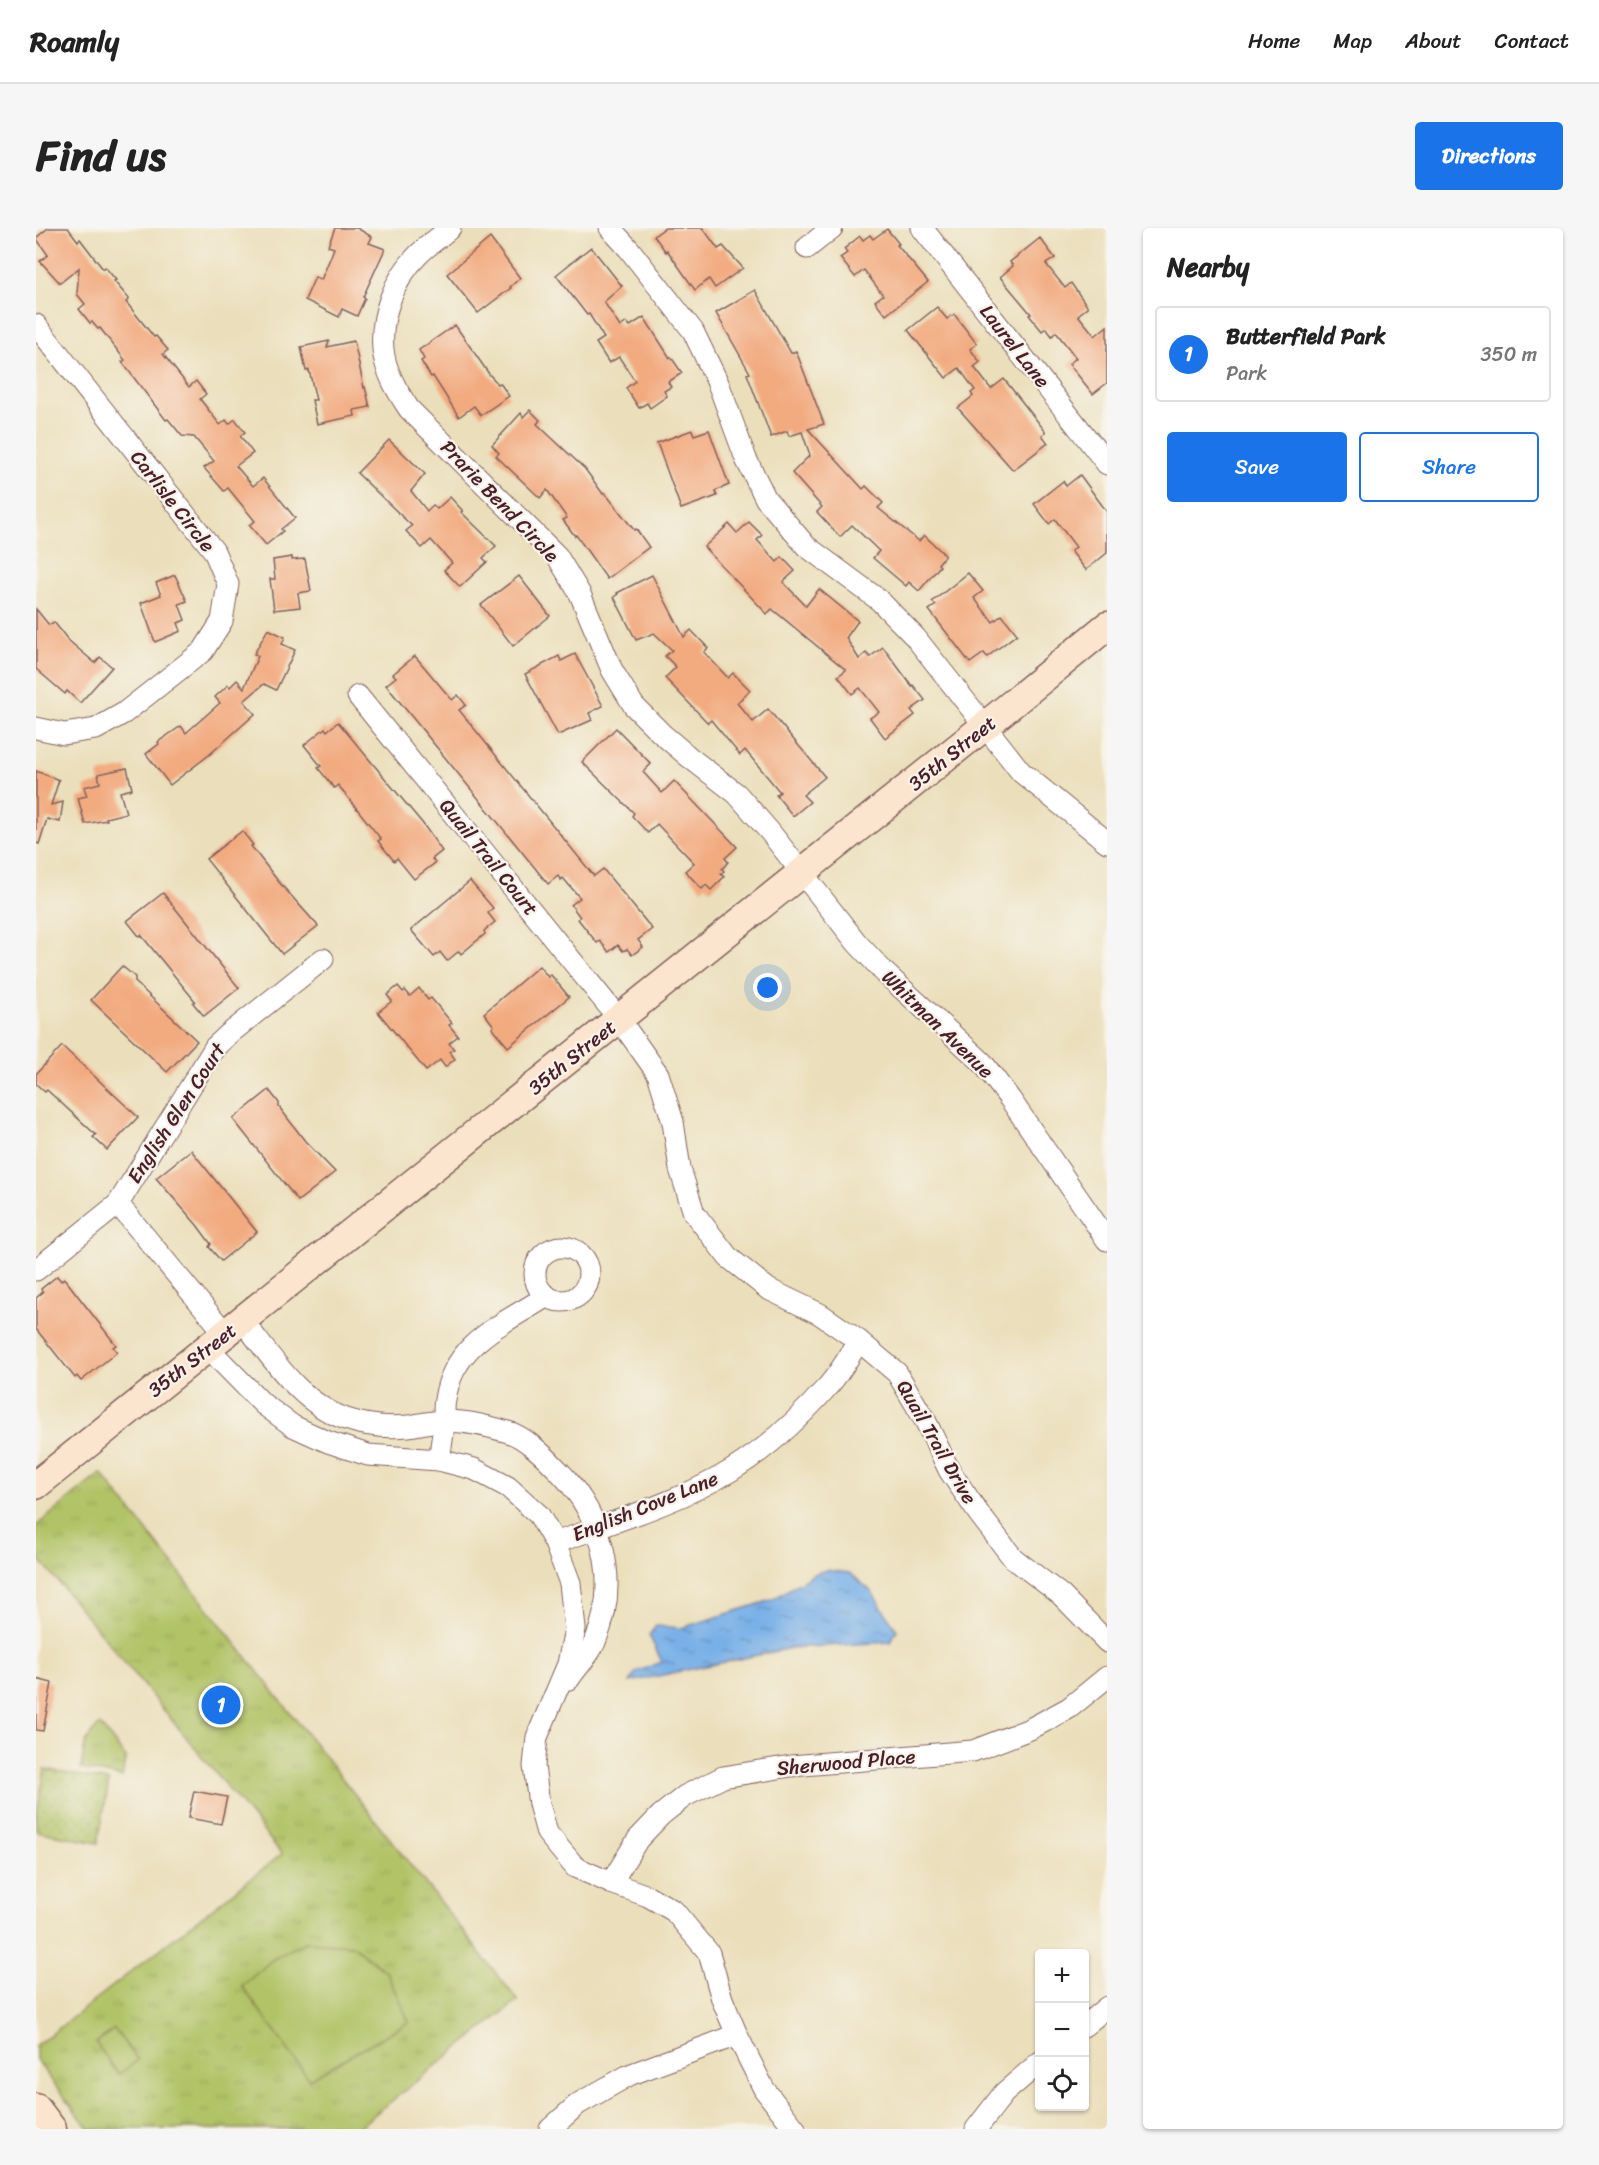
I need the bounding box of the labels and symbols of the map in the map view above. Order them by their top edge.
street label: Laurel Lane [970,296,1059,396]
street label: Prarie Bend Circle [431,432,568,571]
street label: Carlisle Circle [121,442,224,560]
street label: 35th Street [900,706,1005,800]
street label: Quail Trail Court [430,791,547,924]
street label: Whitman Avenue [873,961,1002,1087]
your location [753,973,782,1002]
street label: 35th Street [520,1010,625,1104]
street label: English Glen Court [118,1035,236,1191]
street label: 35th Street [140,1314,245,1407]
street label: Quail Trail Drive [887,1373,986,1511]
street label: English Cove Lane [567,1461,724,1552]
pin: 1 [202,1682,240,1728]
street label: Sherwood Place [775,1739,917,1786]

